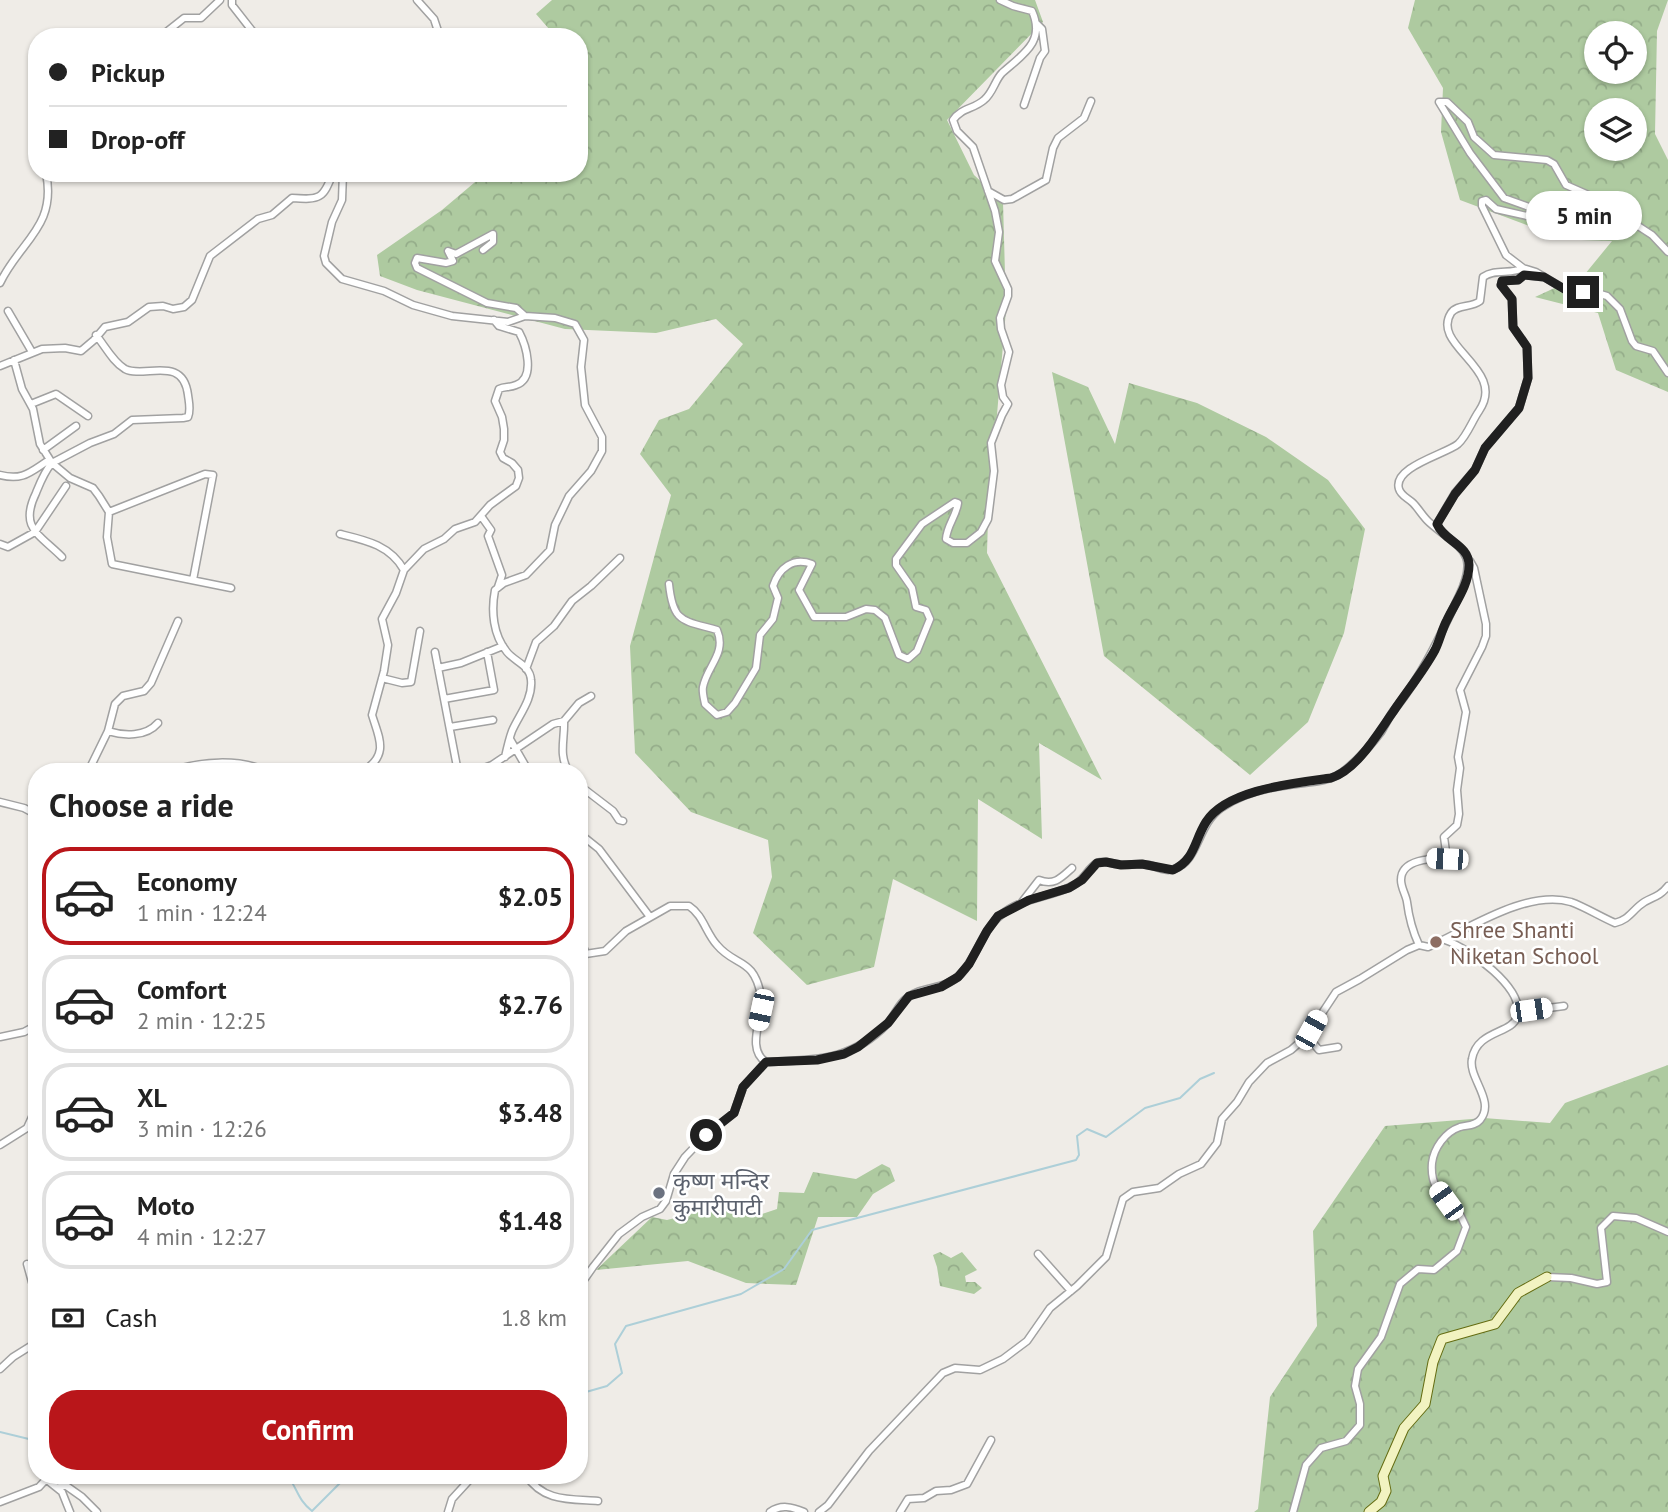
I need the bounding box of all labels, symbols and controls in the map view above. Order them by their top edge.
map controls [1584,21,1647,161]
button: locate [1584,21,1647,84]
text: Pickup [91,56,165,89]
button: layers [1584,98,1647,161]
text: Drop-off [91,123,185,156]
callout: 5 min [1525,190,1641,240]
text: 5 min [1556,201,1612,230]
route end [1567,276,1599,308]
text: Choose a ride [49,784,234,826]
car [1426,848,1469,870]
icon: car [53,865,116,928]
text: Economy [137,865,237,898]
text: $2.05 [498,880,563,913]
text: 1 min · 12:24 [137,898,267,927]
place label: Shree Shanti Niketan School [1450,915,1599,970]
marker: Shree Shanti Niketan School [1428,934,1444,950]
icon: car [53,973,116,1036]
text: Comfort [137,973,227,1006]
car [747,987,776,1033]
text: $2.76 [498,988,563,1021]
car [1509,997,1554,1023]
text: 2 min · 12:25 [137,1006,267,1035]
car [1292,1007,1331,1053]
icon: car [53,1081,116,1144]
text: XL [137,1081,167,1114]
text: $3.48 [498,1096,563,1129]
text: 3 min · 12:26 [137,1114,267,1143]
route start [690,1119,722,1151]
place label: कृष्ण मन्दिर कुमारीपाटी [673,1166,770,1222]
car [1426,1178,1467,1224]
marker: कृष्ण मन्दिर कुमारीपाटी [651,1185,667,1201]
icon: car [53,1189,116,1252]
text: Moto [137,1189,195,1222]
text: $1.48 [498,1204,563,1237]
text: 4 min · 12:27 [137,1222,267,1251]
icon: cash [49,1299,87,1337]
text: Cash [105,1301,157,1334]
text: 1.8 km [501,1303,567,1332]
button: Confirm [49,1390,567,1470]

